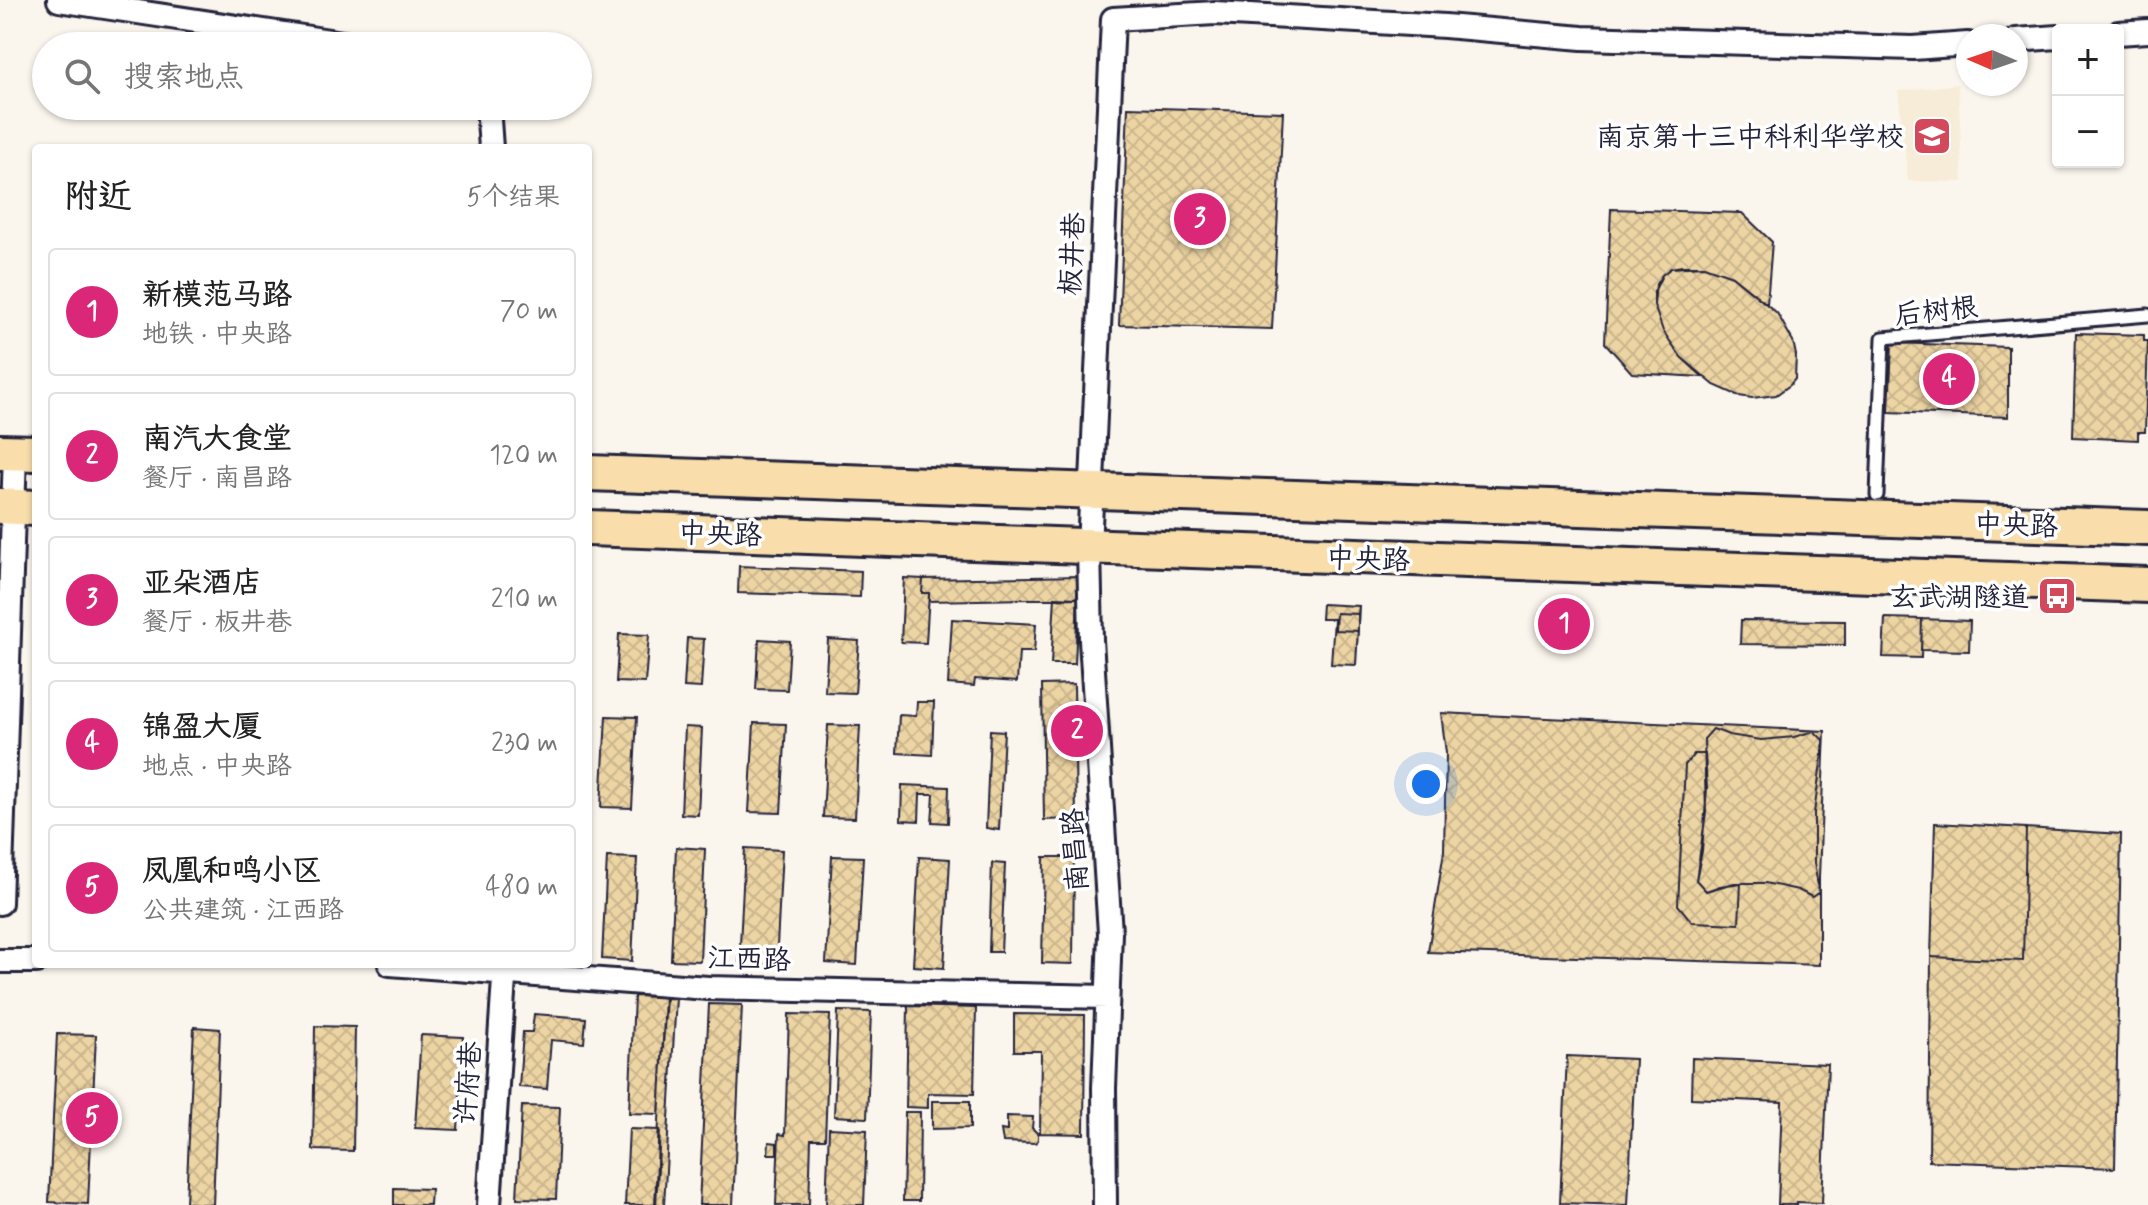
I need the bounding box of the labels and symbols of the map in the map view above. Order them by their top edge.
north arrow [1956,24,2028,96]
school or university icon: 南京第十三中科利华学校 [1911,115,1953,157]
place label: 南京第十三中科利华学校 [1596,120,1904,157]
pin: 3 [1174,189,1226,249]
street label: 板井巷 [1053,210,1094,297]
street label: 后树根 [1893,290,1980,335]
pin: 4 [1923,349,1975,409]
street label: 中央路 [1973,507,2059,546]
street label: 中央路 [677,516,763,555]
street label: 中央路 [1325,541,1411,580]
bus stop icon: 玄武湖隧道 [2036,575,2078,617]
place label: 玄武湖隧道 [1889,580,2029,617]
pin: 1 [1538,594,1590,654]
pin: 2 [1051,701,1103,761]
your location [1406,764,1446,804]
street label: 南昌路 [1055,807,1098,893]
street label: 江西路 [706,941,792,980]
street label: 许府巷 [448,1039,491,1126]
pin: 5 [66,1088,118,1148]

